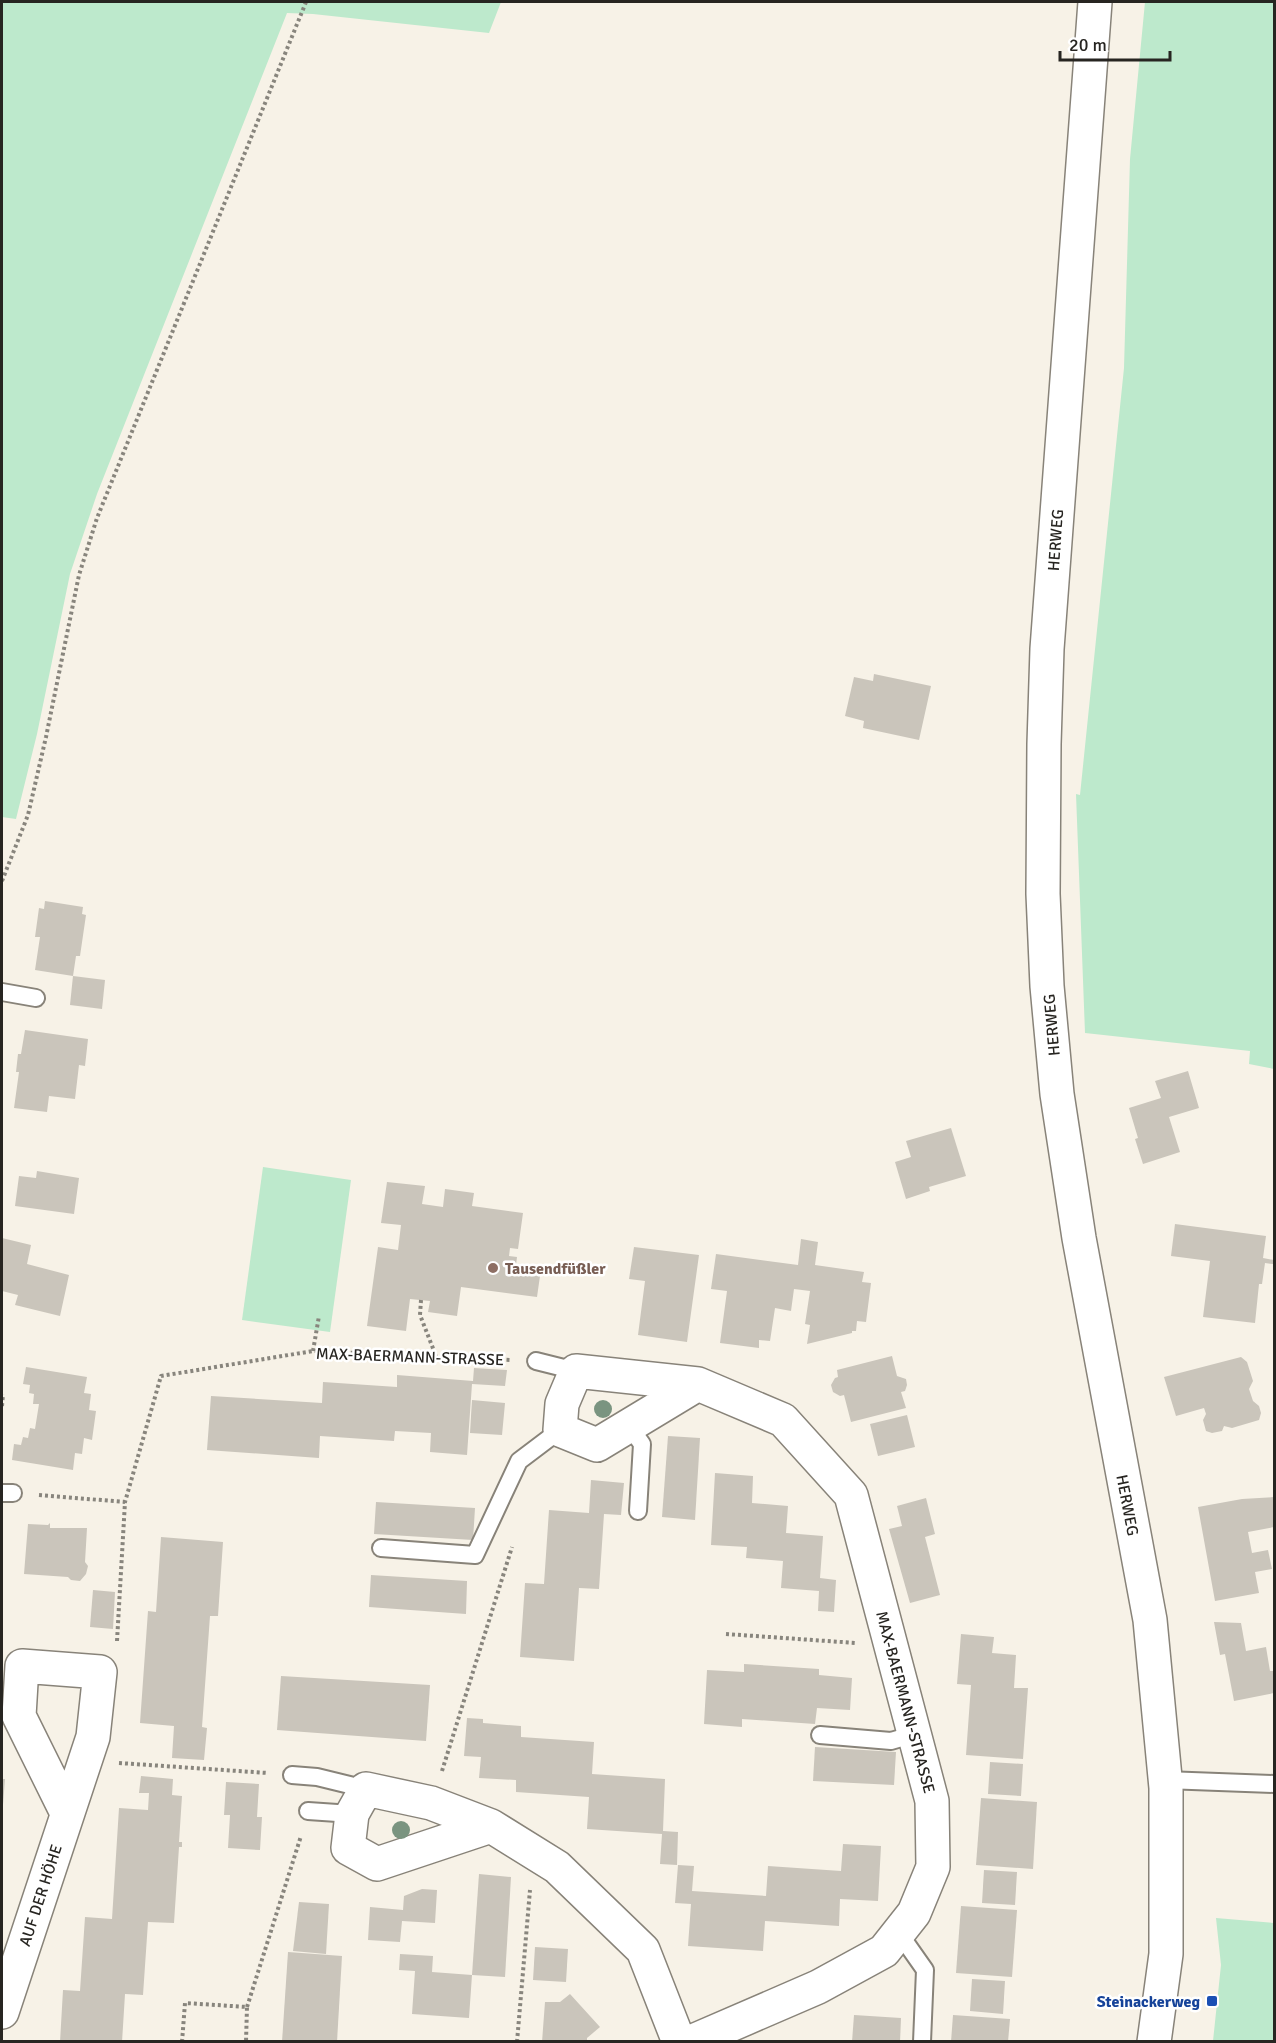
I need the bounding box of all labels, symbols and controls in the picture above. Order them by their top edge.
scale bar [1060,24,1170,62]
text: 20 m [1069,34,1107,56]
street label: HERWEG [1044,508,1068,572]
street label: HERWEG [1039,993,1065,1057]
place label: Tausendfüßler [505,1259,606,1279]
marker: Tausendfüßler [486,1261,500,1275]
street label: MAX-BAERMANN-STRASSE [316,1344,504,1370]
street label: HERWEG [1111,1473,1143,1538]
street label: MAX-BAERMANN-STRASSE [871,1609,939,1796]
street label: AUF DER HÖHE [15,1842,67,1949]
place label: Steinackerweg [1097,1992,1200,2012]
marker: Steinackerweg [1205,1994,1219,2008]

